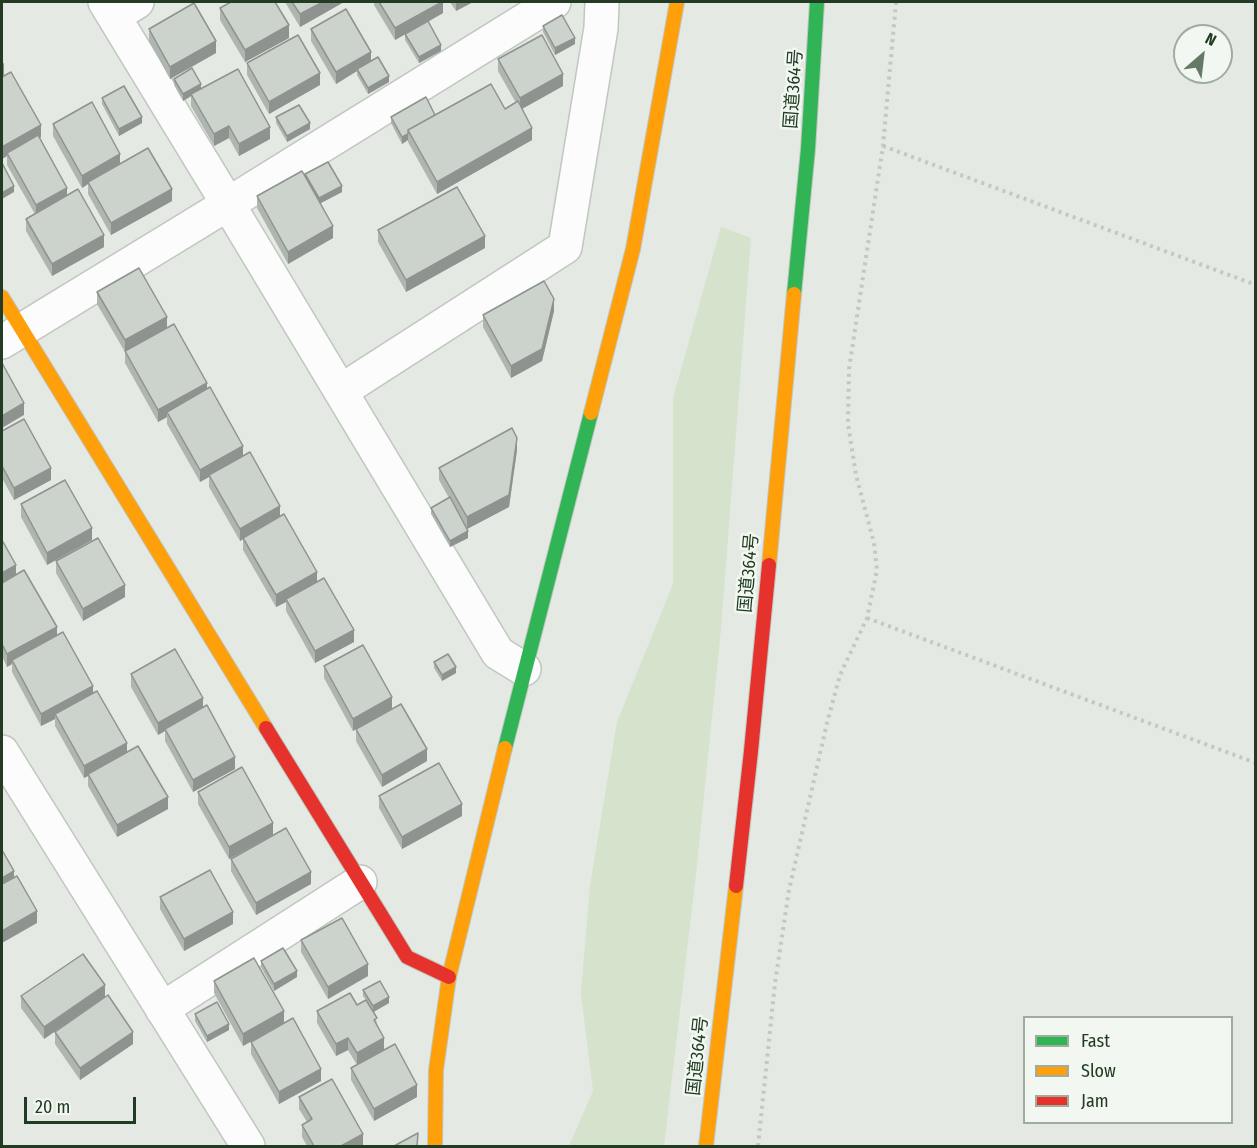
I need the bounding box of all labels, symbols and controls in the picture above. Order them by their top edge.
north arrow [1173,24,1233,84]
text: N [1202,29,1219,50]
street label: 国道364号 [780,48,808,130]
street label: 国道364号 [735,532,763,614]
street label: 国道364号 [683,1015,713,1097]
legend [1023,1016,1233,1124]
text: Fast [1081,1030,1110,1052]
text: Slow [1081,1060,1116,1082]
scale bar [27,1085,140,1123]
text: Jam [1081,1090,1109,1112]
text: 20 m [35,1096,70,1118]

